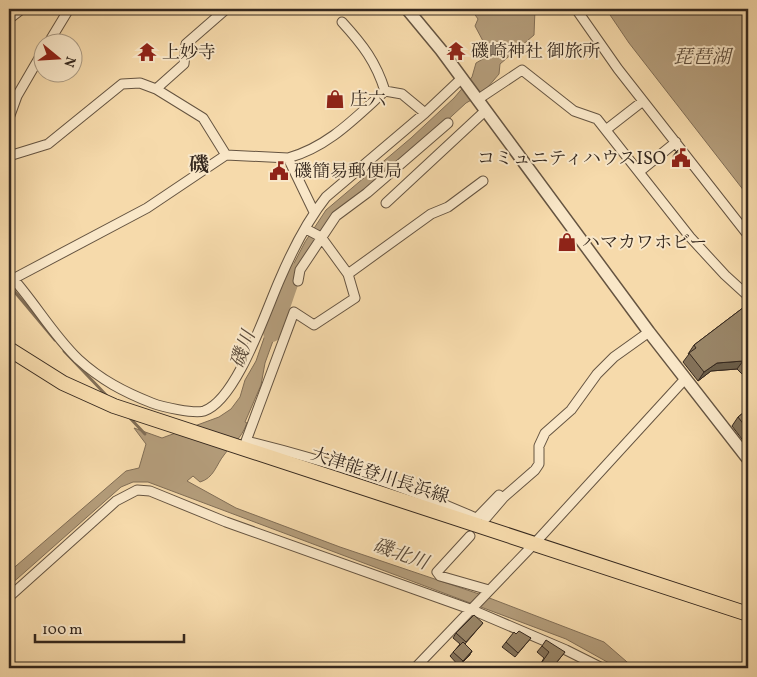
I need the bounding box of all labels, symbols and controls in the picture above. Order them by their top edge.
north arrow [32,32,82,82]
temple icon: 磯崎神社 御旅所 [445,40,467,62]
place label: 磯崎神社 御旅所 [471,40,601,65]
temple icon: 上妙寺 [136,41,158,63]
place label: 上妙寺 [162,41,216,66]
water label: 琵琶湖 [673,45,733,71]
text: N [58,54,80,69]
shop icon: 庄六 [324,88,346,110]
place label: 庄六 [350,88,386,113]
place label: コミュニティハウスISO [477,147,666,172]
public building icon: コミュニティハウスISO [670,147,692,169]
district label: 磯 [189,152,209,180]
public building icon: 磯簡易郵便局 [268,160,290,182]
place label: 磯簡易郵便局 [294,160,402,185]
shop icon: ハマカワホビー [556,231,578,253]
place label: ハマカワホビー [582,231,707,256]
water label: 磯川 [225,326,263,372]
street label: 大津能登川長浜線 [307,442,452,511]
water label: 磯北川 [369,533,433,578]
scale bar [35,612,184,644]
text: 100 m [42,620,82,641]

